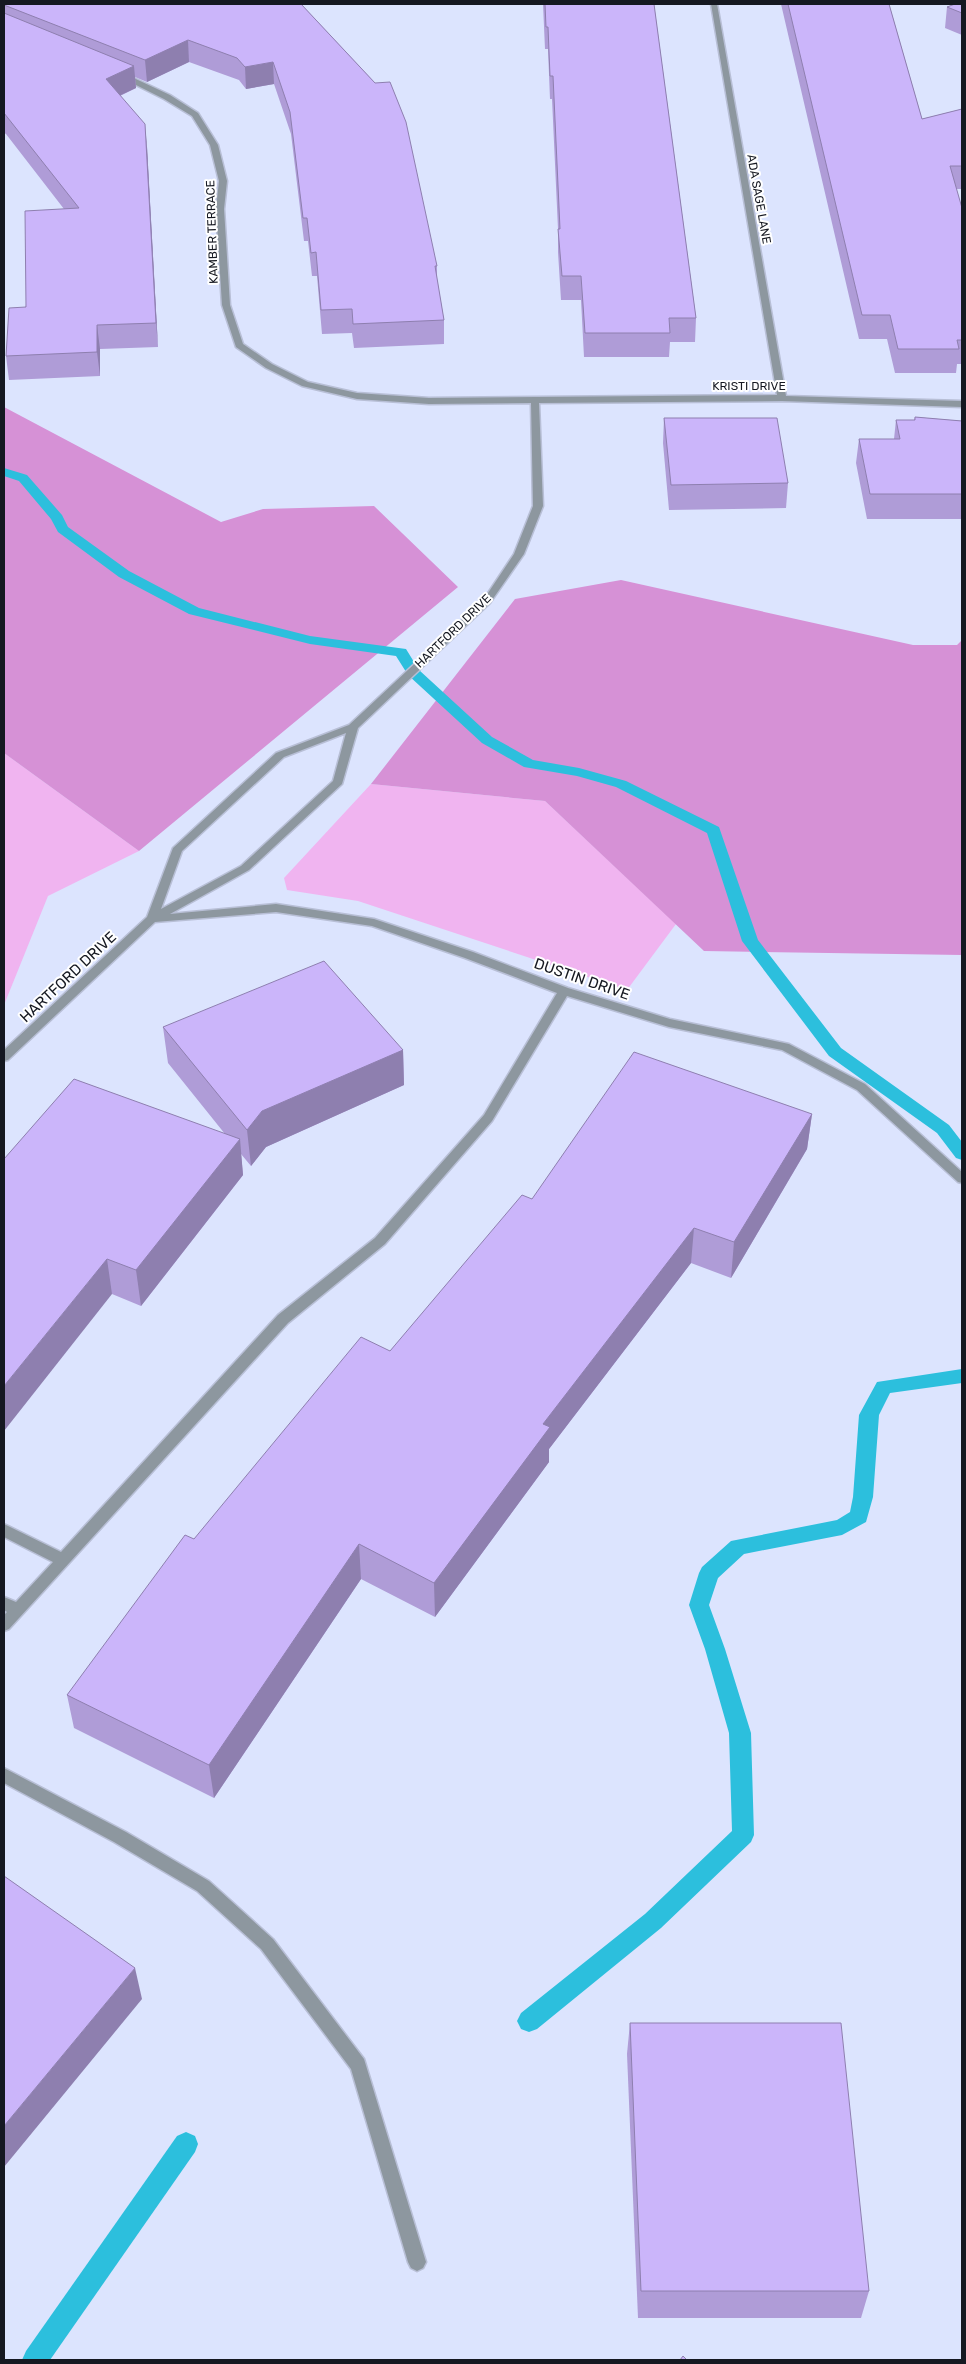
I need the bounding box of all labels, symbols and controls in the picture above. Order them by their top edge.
street label: ADA SAGE LANE [744,153,774,245]
street label: KAMBER TERRACE [203,180,221,284]
street label: KRISTI DRIVE [712,379,786,393]
street label: HARTFORD DRIVE [412,591,494,671]
street label: HARTFORD DRIVE [16,928,120,1026]
street label: DUSTIN DRIVE [532,954,632,1004]

